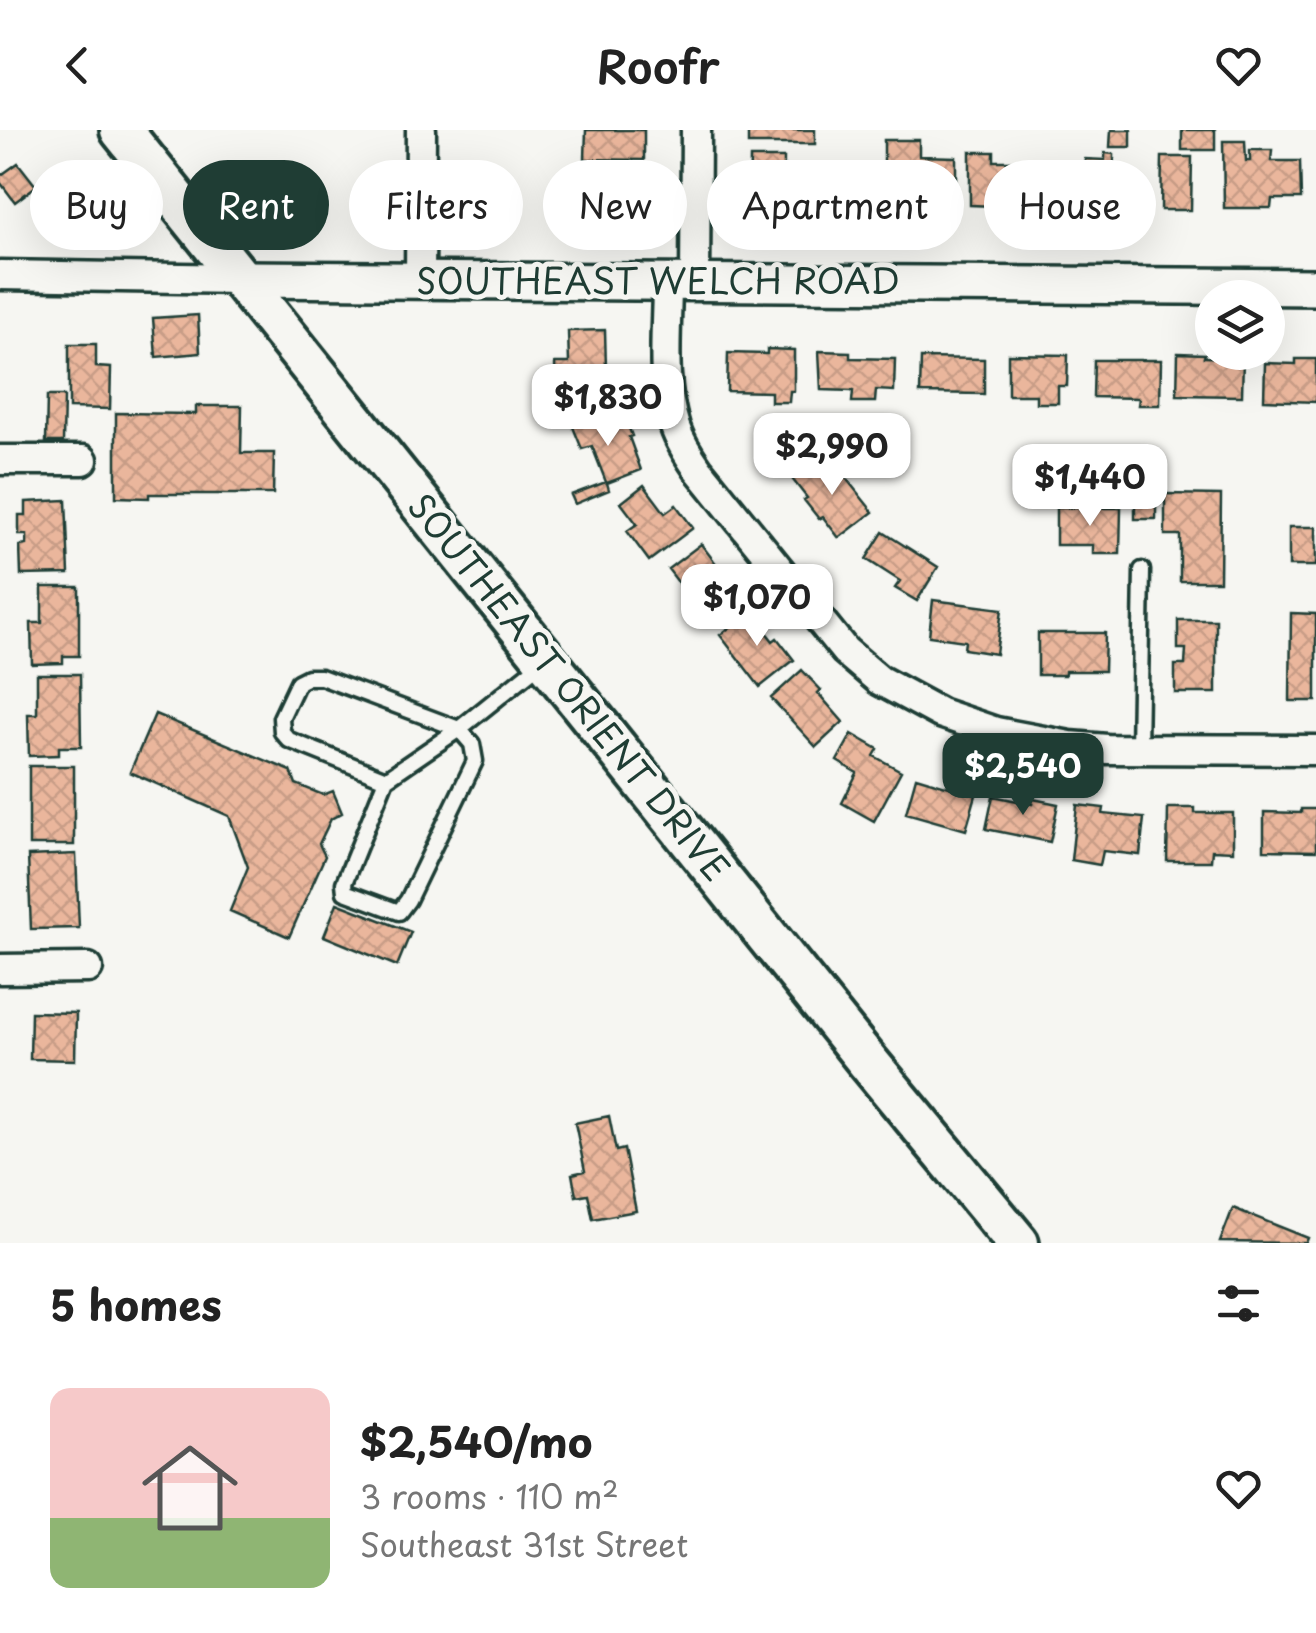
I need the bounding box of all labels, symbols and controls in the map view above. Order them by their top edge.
text: Roofr [596,31,720,99]
icon: back [50,38,105,93]
icon: heart [1211,38,1266,93]
chip: Buy [30,160,163,250]
chip: Rent [183,160,329,250]
chip: Filters [349,160,523,250]
chip: New [543,160,687,250]
chip: Apartment [707,160,964,250]
chip: House [984,160,1156,250]
street label: SOUTHEAST WELCH ROAD [416,253,900,306]
map controls [1195,280,1285,370]
button: layers [1195,280,1285,370]
pin: $1,830 [527,364,689,449]
text: $1,830 [554,372,662,420]
pin: $2,990 [751,413,913,498]
text: $2,990 [775,421,889,469]
pin: $1,440 [1009,444,1171,529]
text: $1,440 [1034,452,1146,500]
street label: SOUTHEAST ORIENT DRIVE [397,481,743,892]
pin: $1,070 [676,564,838,649]
text: $1,070 [703,572,811,620]
pin: $2,540 [942,733,1104,818]
text: $2,540 [964,741,1082,789]
text: 5 homes [50,1272,222,1335]
icon: filters [1211,1276,1266,1331]
text: $2,540/mo [360,1409,592,1472]
icon: home [130,1428,250,1548]
icon: heart [1211,1461,1266,1516]
text: 3 rooms · 110 m² [360,1472,619,1520]
text: Southeast 31st Street [360,1520,688,1568]

